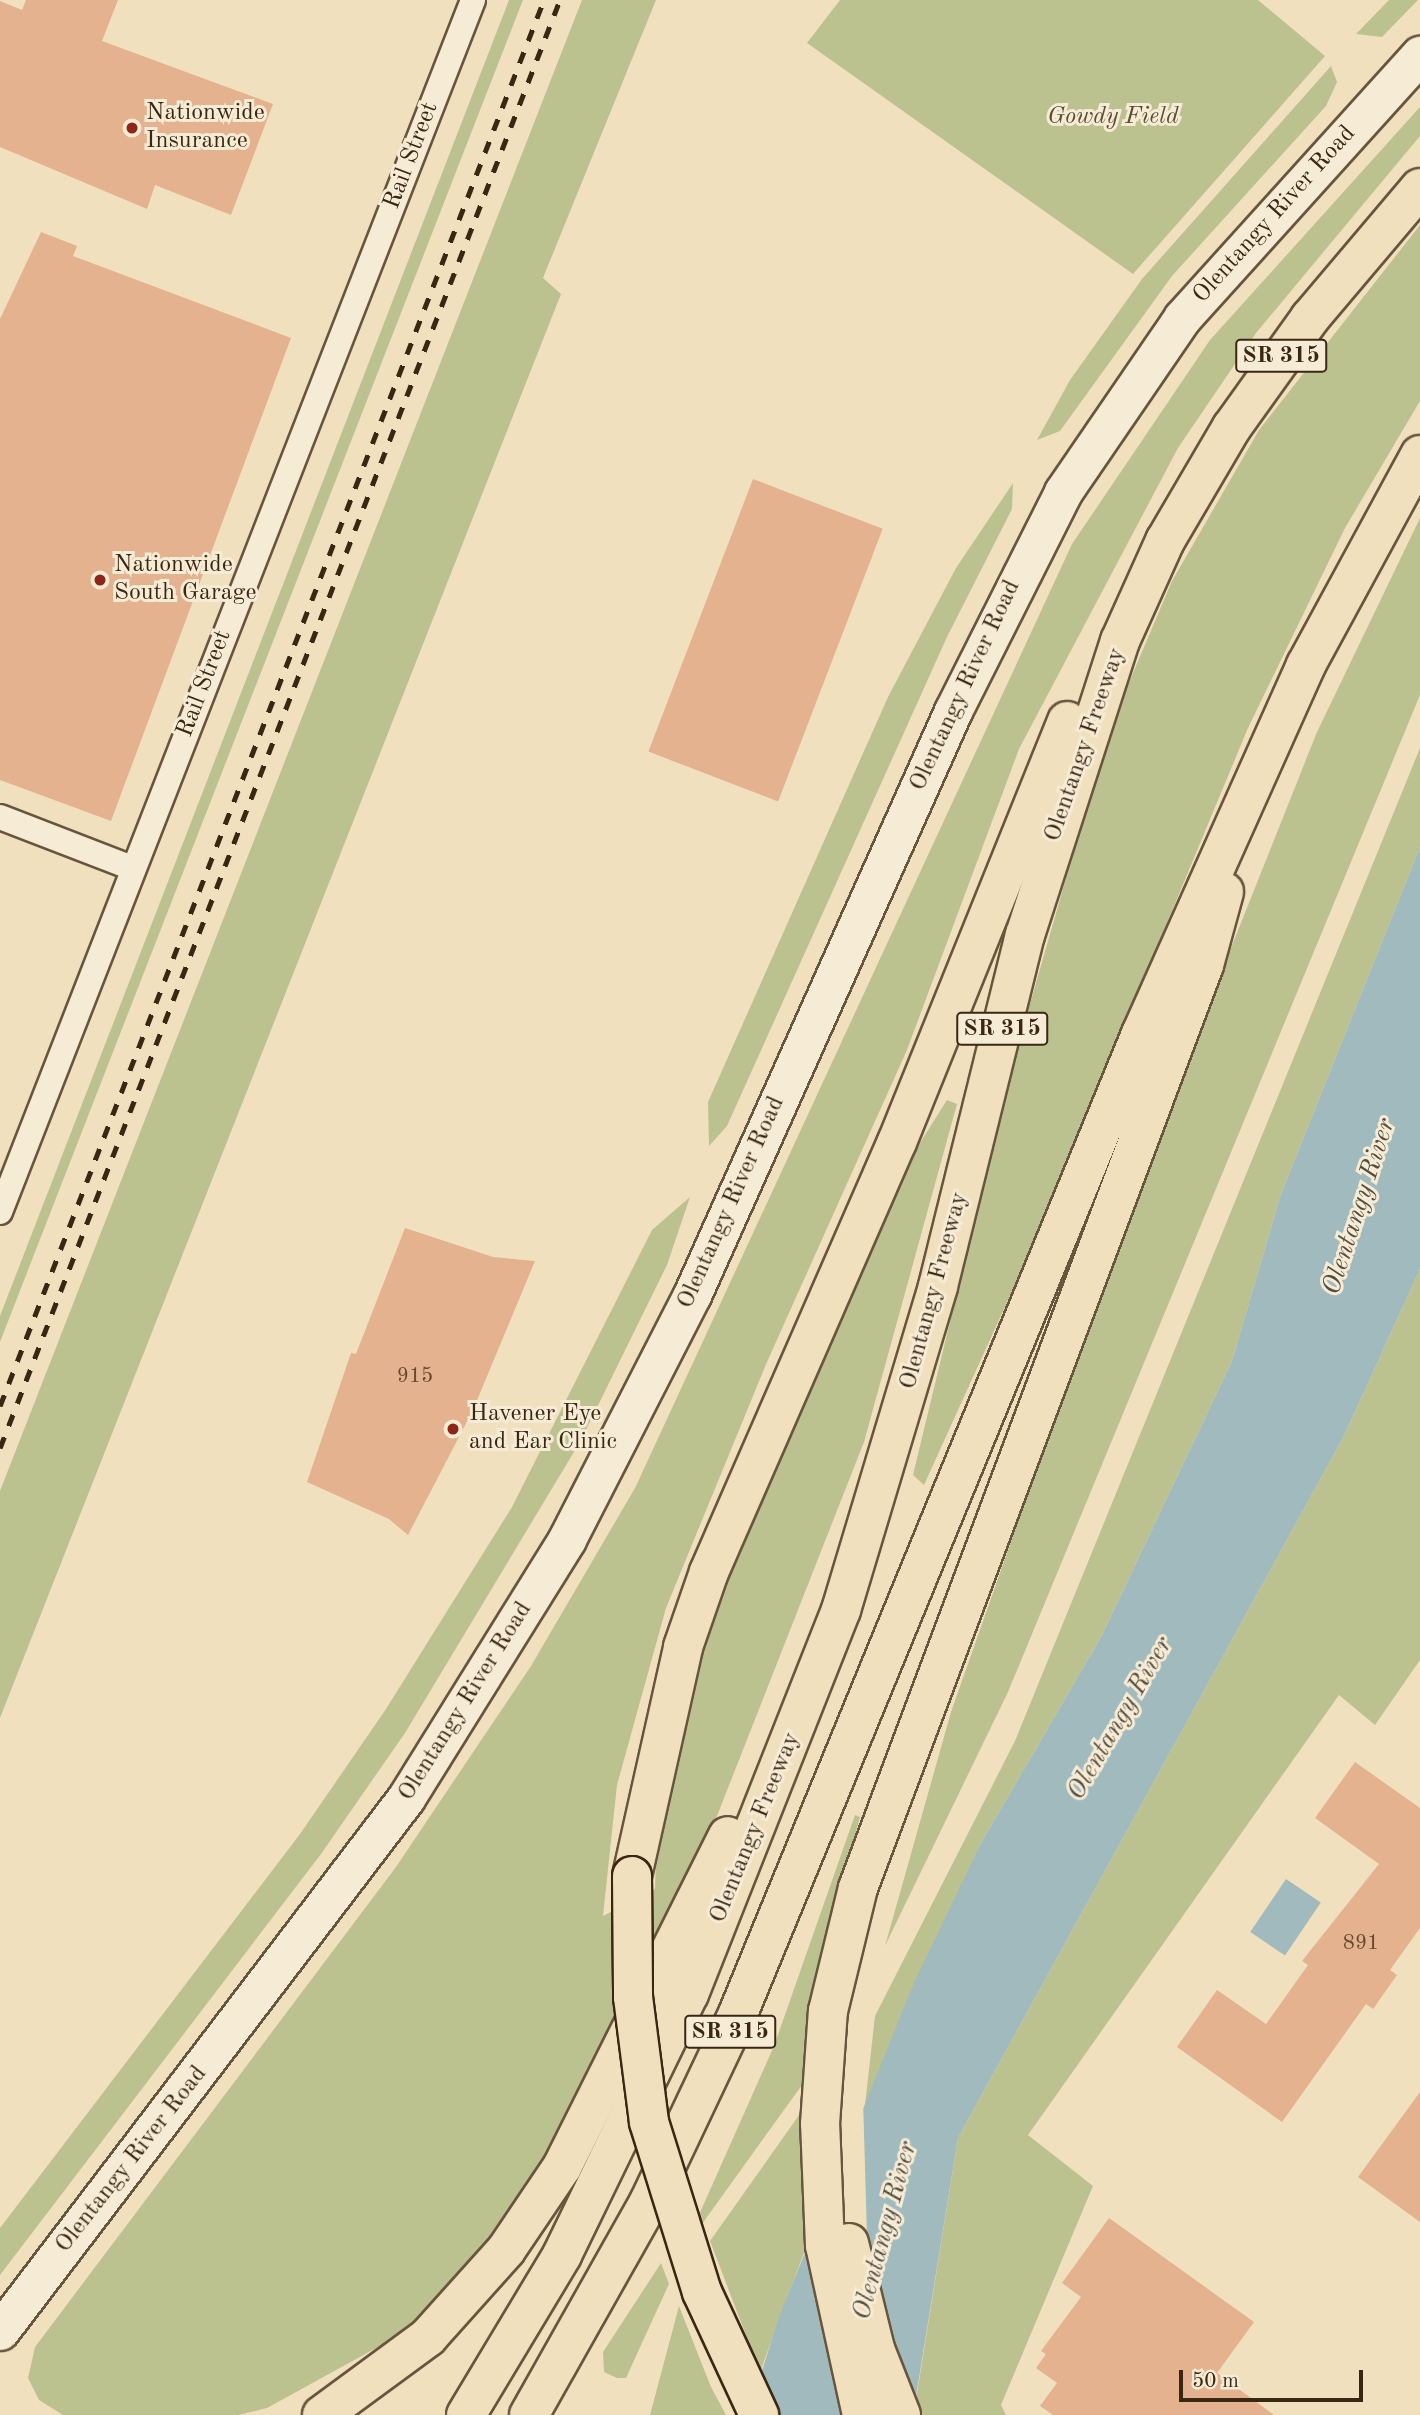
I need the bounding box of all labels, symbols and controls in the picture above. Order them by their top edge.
street label: Rail Street [378,98,446,214]
place label: Nationwide Insurance [146,100,265,156]
park label: Gowdy Field [1047,104,1179,132]
marker: Nationwide Insurance [124,120,140,136]
street label: Olentangy River Road [1188,120,1362,310]
road number: SR 315 [1234,336,1328,376]
place label: Nationwide South Garage [114,552,257,608]
marker: Nationwide South Garage [92,572,108,588]
street label: Olentangy River Road [905,576,1027,796]
street label: Rail Street [171,626,239,742]
street label: Olentangy Freeway [1039,644,1133,846]
road number: SR 315 [955,1010,1049,1048]
street label: Olentangy River Road [672,1092,792,1314]
water label: Olentangy River [1317,1115,1403,1299]
street label: Olentangy Freeway [895,1189,975,1393]
house number: 915 [397,1364,433,1390]
place label: Havener Eye and Ear Clinic [469,1401,617,1457]
marker: Havener Eye and Ear Clinic [443,1419,463,1439]
street label: Olentangy River Road [393,1597,539,1807]
water label: Olentangy River [1062,1632,1180,1806]
street label: Olentangy Freeway [705,1728,807,1928]
house number: 891 [1343,1931,1379,1957]
road number: SR 315 [683,2012,777,2052]
street label: Olentangy River Road [50,2061,214,2259]
water label: Olentangy River [847,2138,925,2324]
scale bar [1182,2356,1366,2400]
text: 50 m [1192,2371,1239,2392]

